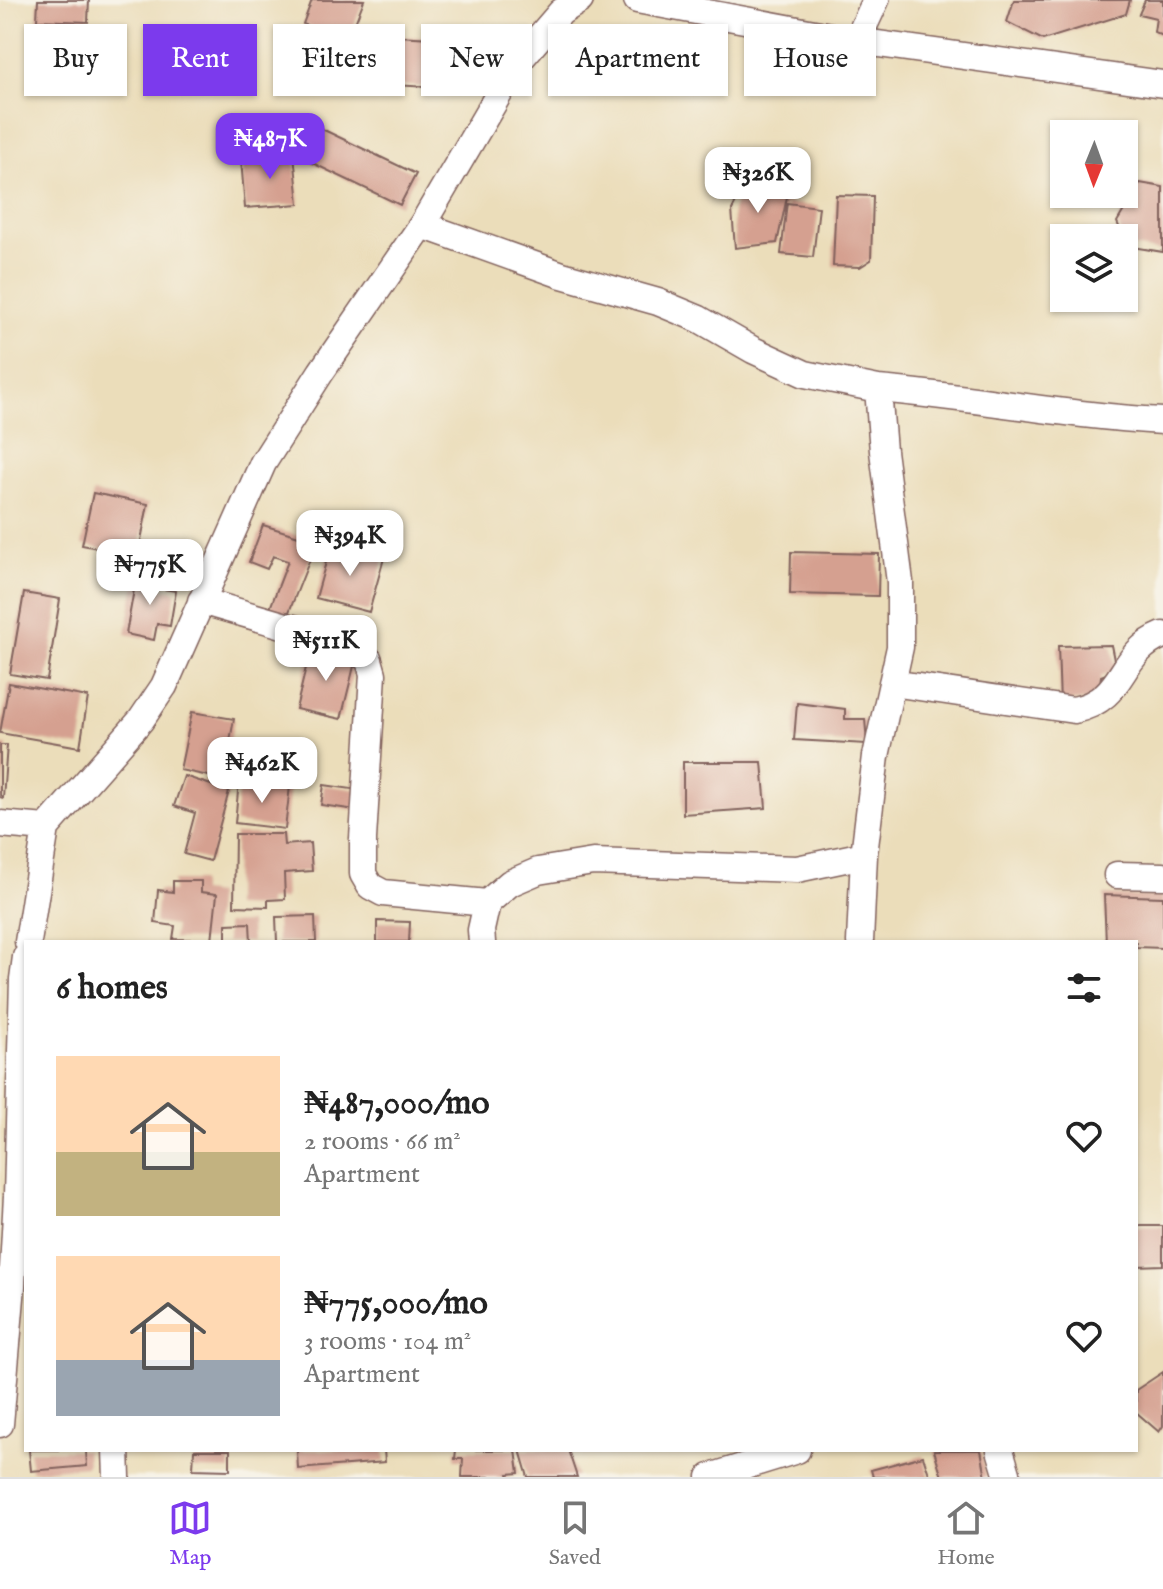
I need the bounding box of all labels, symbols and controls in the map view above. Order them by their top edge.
chip: Buy [24,24,127,96]
chip: Rent [143,24,257,96]
chip: Filters [273,24,405,96]
chip: New [421,24,532,96]
chip: Apartment [548,24,728,96]
chip: House [744,24,876,96]
pin: ₦487K [214,113,326,181]
north arrow [1050,120,1138,208]
map controls [1050,120,1138,312]
text: ₦487K [234,122,306,155]
pin: ₦326K [702,147,814,215]
text: ₦326K [723,156,793,189]
button: layers [1050,224,1138,312]
pin: ₦394K [294,510,406,578]
text: ₦394K [314,519,386,552]
pin: ₦775K [94,539,206,607]
text: ₦775K [114,548,186,581]
pin: ₦511K [270,615,382,683]
text: ₦511K [293,624,359,657]
pin: ₦462K [206,737,318,805]
text: ₦462K [225,746,299,779]
icon: filters [1062,966,1106,1010]
text: 6 homes [56,967,168,1010]
text: ₦487,000/mo [304,1082,490,1125]
icon: home [120,1088,216,1184]
icon: heart [1062,1114,1106,1158]
text: 2 rooms · 66 m² [304,1125,461,1158]
text: Apartment [304,1158,420,1191]
text: ₦775,000/mo [304,1282,488,1325]
icon: home [120,1288,216,1384]
icon: heart [1062,1314,1106,1358]
text: 3 rooms · 104 m² [304,1325,471,1358]
text: Apartment [304,1358,420,1391]
tab: Map [168,1496,212,1572]
tab: Saved [549,1496,601,1572]
tab: Home [937,1496,995,1572]

